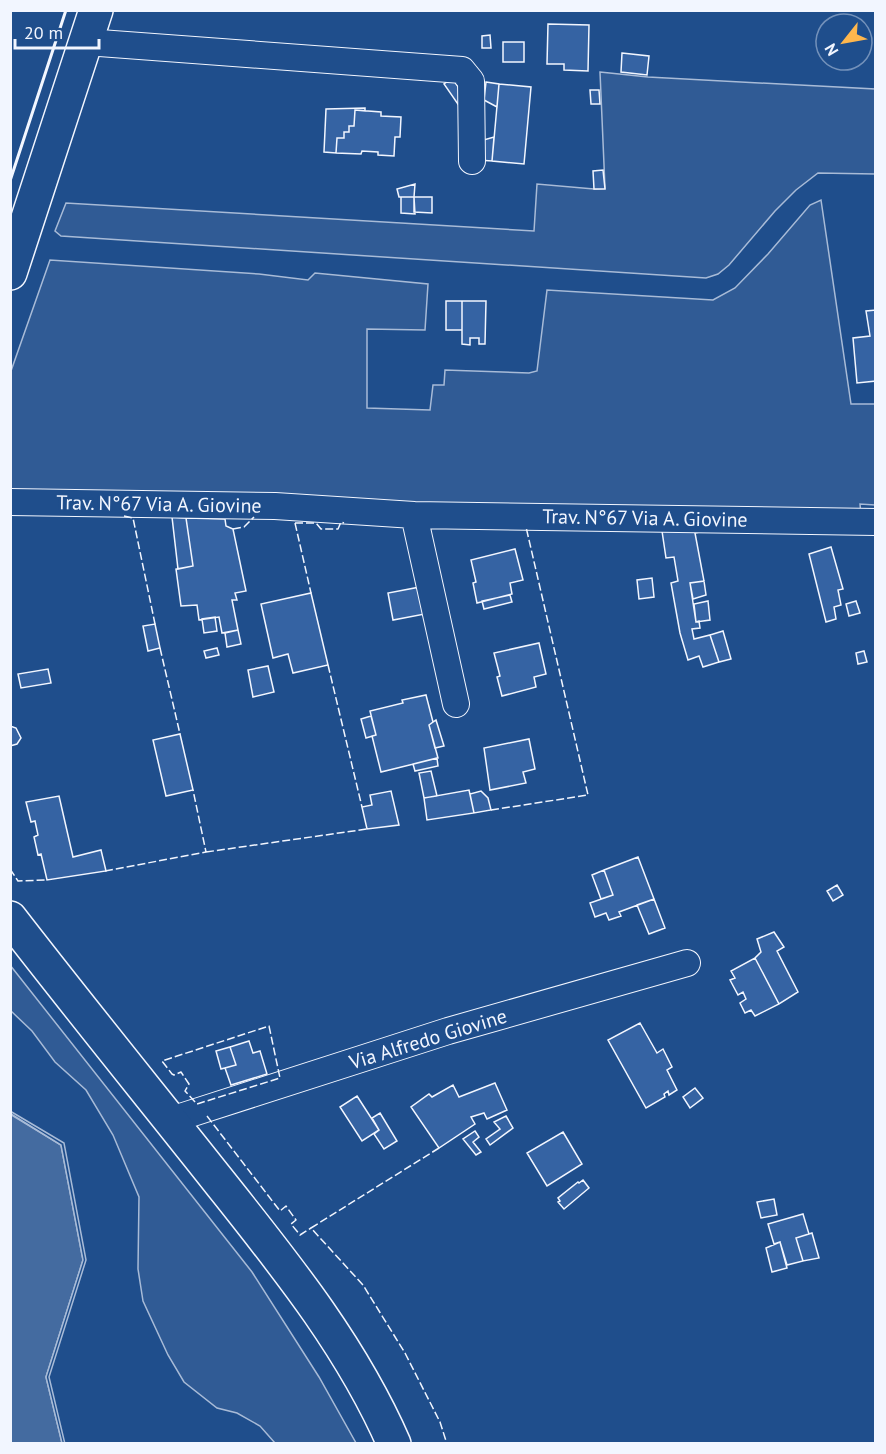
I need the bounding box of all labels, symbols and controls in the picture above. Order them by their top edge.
scale bar [15,12,99,50]
north arrow [814,12,874,72]
text: 20 m [24,21,63,44]
text: N [820,40,842,59]
street label: Trav. N°67 Via A. Giovine [56,489,262,519]
street label: Trav. N°67 Via A. Giovine [542,503,748,533]
street label: Via Alfredo Giovine [345,1003,510,1076]

